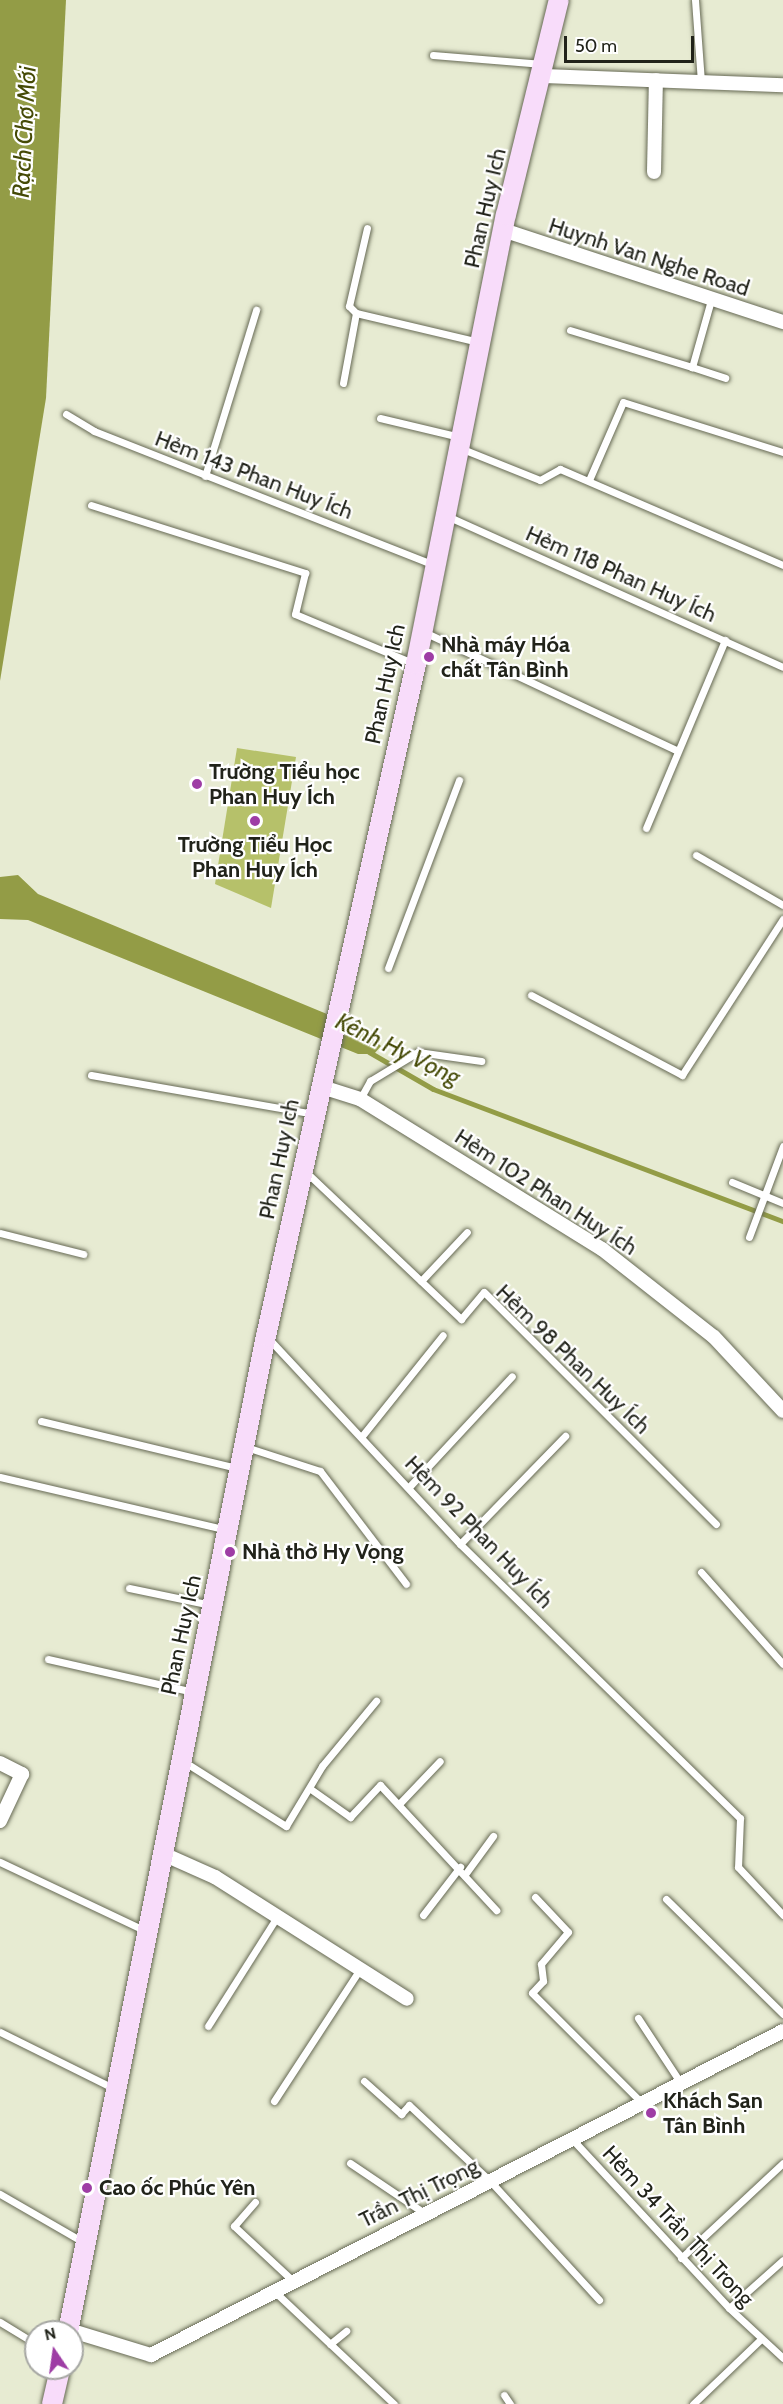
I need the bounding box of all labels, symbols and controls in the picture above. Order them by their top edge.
scale bar [567,24,698,62]
text: 50 m [575,35,617,57]
water label: Rạch Chợ Mới [6,65,42,199]
street label: Phan Huy Ich [458,145,512,271]
street label: Huynh Van Nghe Road [545,212,753,302]
street label: Hẻm 143 Phan Huy Ích [151,425,357,525]
street label: Hẻm 118 Phan Huy Ích [522,520,720,628]
street label: Phan Huy Ich [359,621,411,747]
place label: Nhà máy Hóa chất Tân Bình [441,631,570,682]
marker: Nhà máy Hóa chất Tân Bình [422,650,436,664]
place label: Trường Tiểu học Phan Huy Ích [209,758,360,810]
marker: Trường Tiểu học Phan Huy Ích [190,777,204,791]
marker: Trường Tiểu Học Phan Huy Ích [248,814,262,828]
place label: Trường Tiểu Học Phan Huy Ích [178,831,332,882]
water label: Kênh Hy Vọng [331,1006,465,1092]
street label: Phan Huy Ich [253,1096,305,1222]
street label: Hẻm 102 Phan Huy Ích [450,1123,642,1261]
street label: Hẻm 98 Phan Huy Ích [491,1279,655,1439]
street label: Hẻm 92 Phan Huy Ích [399,1450,559,1614]
place label: Nhà thờ Hy Vọng [242,1539,403,1565]
marker: Nhà thờ Hy Vọng [223,1545,237,1559]
street label: Phan Huy Ich [155,1572,207,1698]
place label: Khách Sạn Tân Bình [663,2087,763,2138]
marker: Khách Sạn Tân Bình [644,2106,658,2120]
street label: Hẻm 34 Trần Thị Trong [597,2140,759,2312]
street label: Trần Thị Trọng [355,2153,483,2233]
place label: Cao ốc Phúc Yên [99,2175,255,2201]
marker: Cao ốc Phúc Yên [80,2181,94,2195]
north arrow [24,2320,84,2380]
text: N [43,2323,58,2344]

